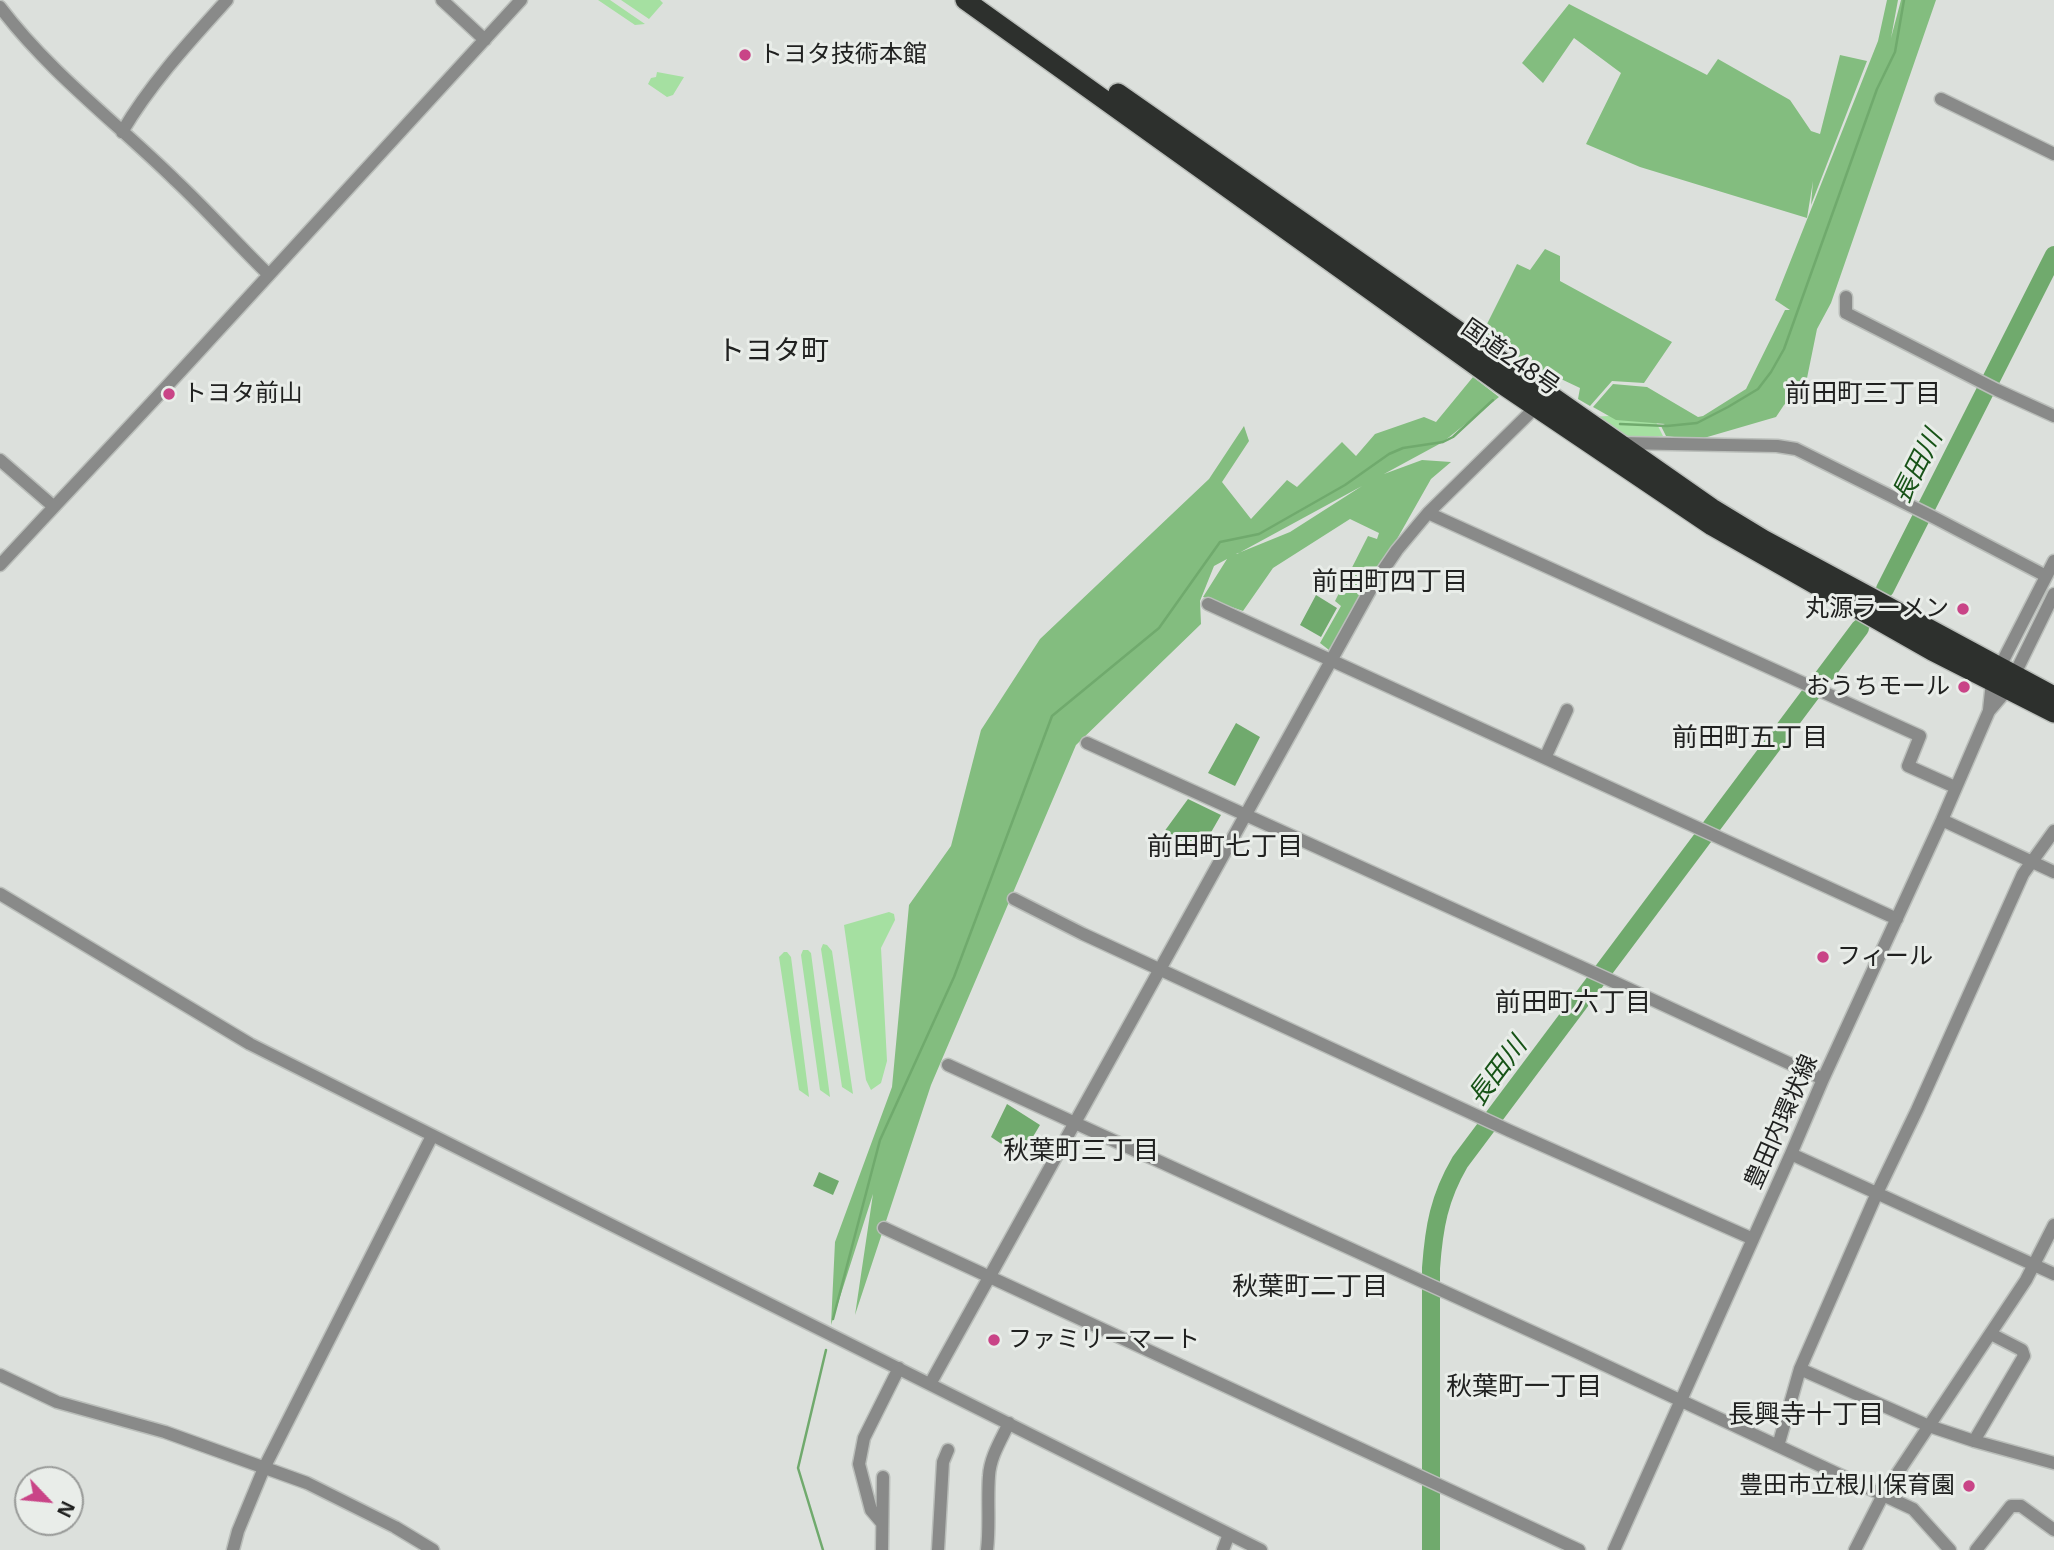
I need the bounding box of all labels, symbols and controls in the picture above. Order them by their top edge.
place label: トヨタ技術本館 [759,41,927,69]
marker: トヨタ技術本館 [737,47,753,63]
street label: 国道248号 [1455,314,1565,402]
district label: トヨタ町 [717,335,829,369]
district label: 前田町三丁目 [1785,379,1941,411]
place label: トヨタ前山 [183,380,303,408]
marker: トヨタ前山 [161,386,177,402]
water label: 長田川 [1886,425,1950,509]
district label: 前田町四丁目 [1312,567,1468,599]
place label: 丸源ラーメン [1805,595,1949,623]
marker: 丸源ラーメン [1955,601,1971,617]
place label: おうちモール [1806,673,1950,701]
marker: おうちモール [1956,679,1972,695]
district label: 前田町五丁目 [1672,723,1828,755]
district label: 前田町七丁目 [1147,832,1303,864]
place label: フィール [1837,943,1933,971]
marker: フィール [1815,949,1831,965]
district label: 前田町六丁目 [1495,988,1651,1020]
water label: 長田川 [1462,1031,1534,1113]
street label: 豊田内環状線 [1740,1050,1824,1194]
district label: 秋葉町三丁目 [1003,1136,1159,1168]
district label: 秋葉町二丁目 [1232,1272,1388,1304]
place label: ファミリーマート [1008,1326,1200,1354]
marker: ファミリーマート [986,1332,1002,1348]
district label: 秋葉町一丁目 [1446,1372,1602,1404]
district label: 長興寺十丁目 [1728,1400,1884,1432]
north arrow [14,1466,84,1536]
place label: 豊田市立根川保育園 [1739,1472,1955,1500]
marker: 豊田市立根川保育園 [1961,1478,1977,1494]
text: N [51,1497,81,1522]

